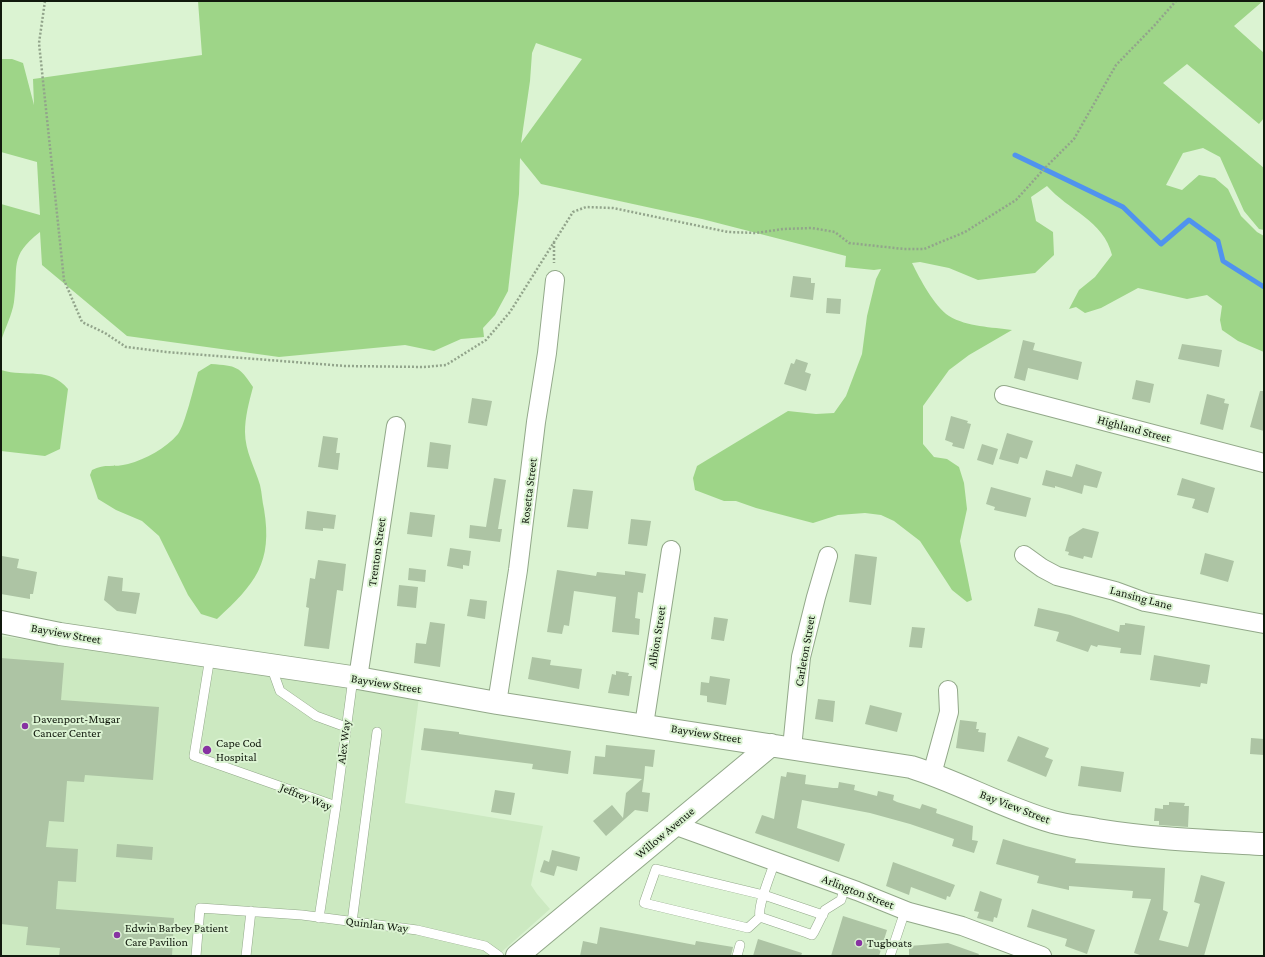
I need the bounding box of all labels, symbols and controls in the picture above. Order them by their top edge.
street label: Highland Street [1096,412,1172,446]
street label: Rosetta Street [518,457,540,525]
street label: Trenton Street [365,517,389,587]
street label: Lansing Lane [1108,583,1174,613]
street label: Albion Street [645,605,669,669]
street label: Carleton Street [792,614,818,688]
street label: Bayview Street [30,621,102,647]
street label: Bayview Street [350,671,422,697]
place label: Davenport-Mugar Cancer Center [33,712,120,740]
street label: Alex Way [334,719,354,765]
marker: Davenport-Mugar Cancer Center [20,721,30,731]
street label: Bayview Street [670,721,742,747]
place label: Cape Cod Hospital [216,736,262,764]
marker: Cape Cod Hospital [201,744,213,756]
street label: Jeffrey Way [278,780,334,814]
street label: Bay View Street [978,787,1052,827]
street label: Willow Avenue [633,804,697,862]
street label: Arlington Street [820,872,896,912]
street label: Quinlan Way [345,914,409,936]
place label: Edwin Barbey Patient Care Pavilion [125,921,228,949]
marker: Edwin Barbey Patient Care Pavilion [112,930,122,940]
place label: Tugboats [867,936,912,950]
marker: Tugboats [854,938,864,948]

